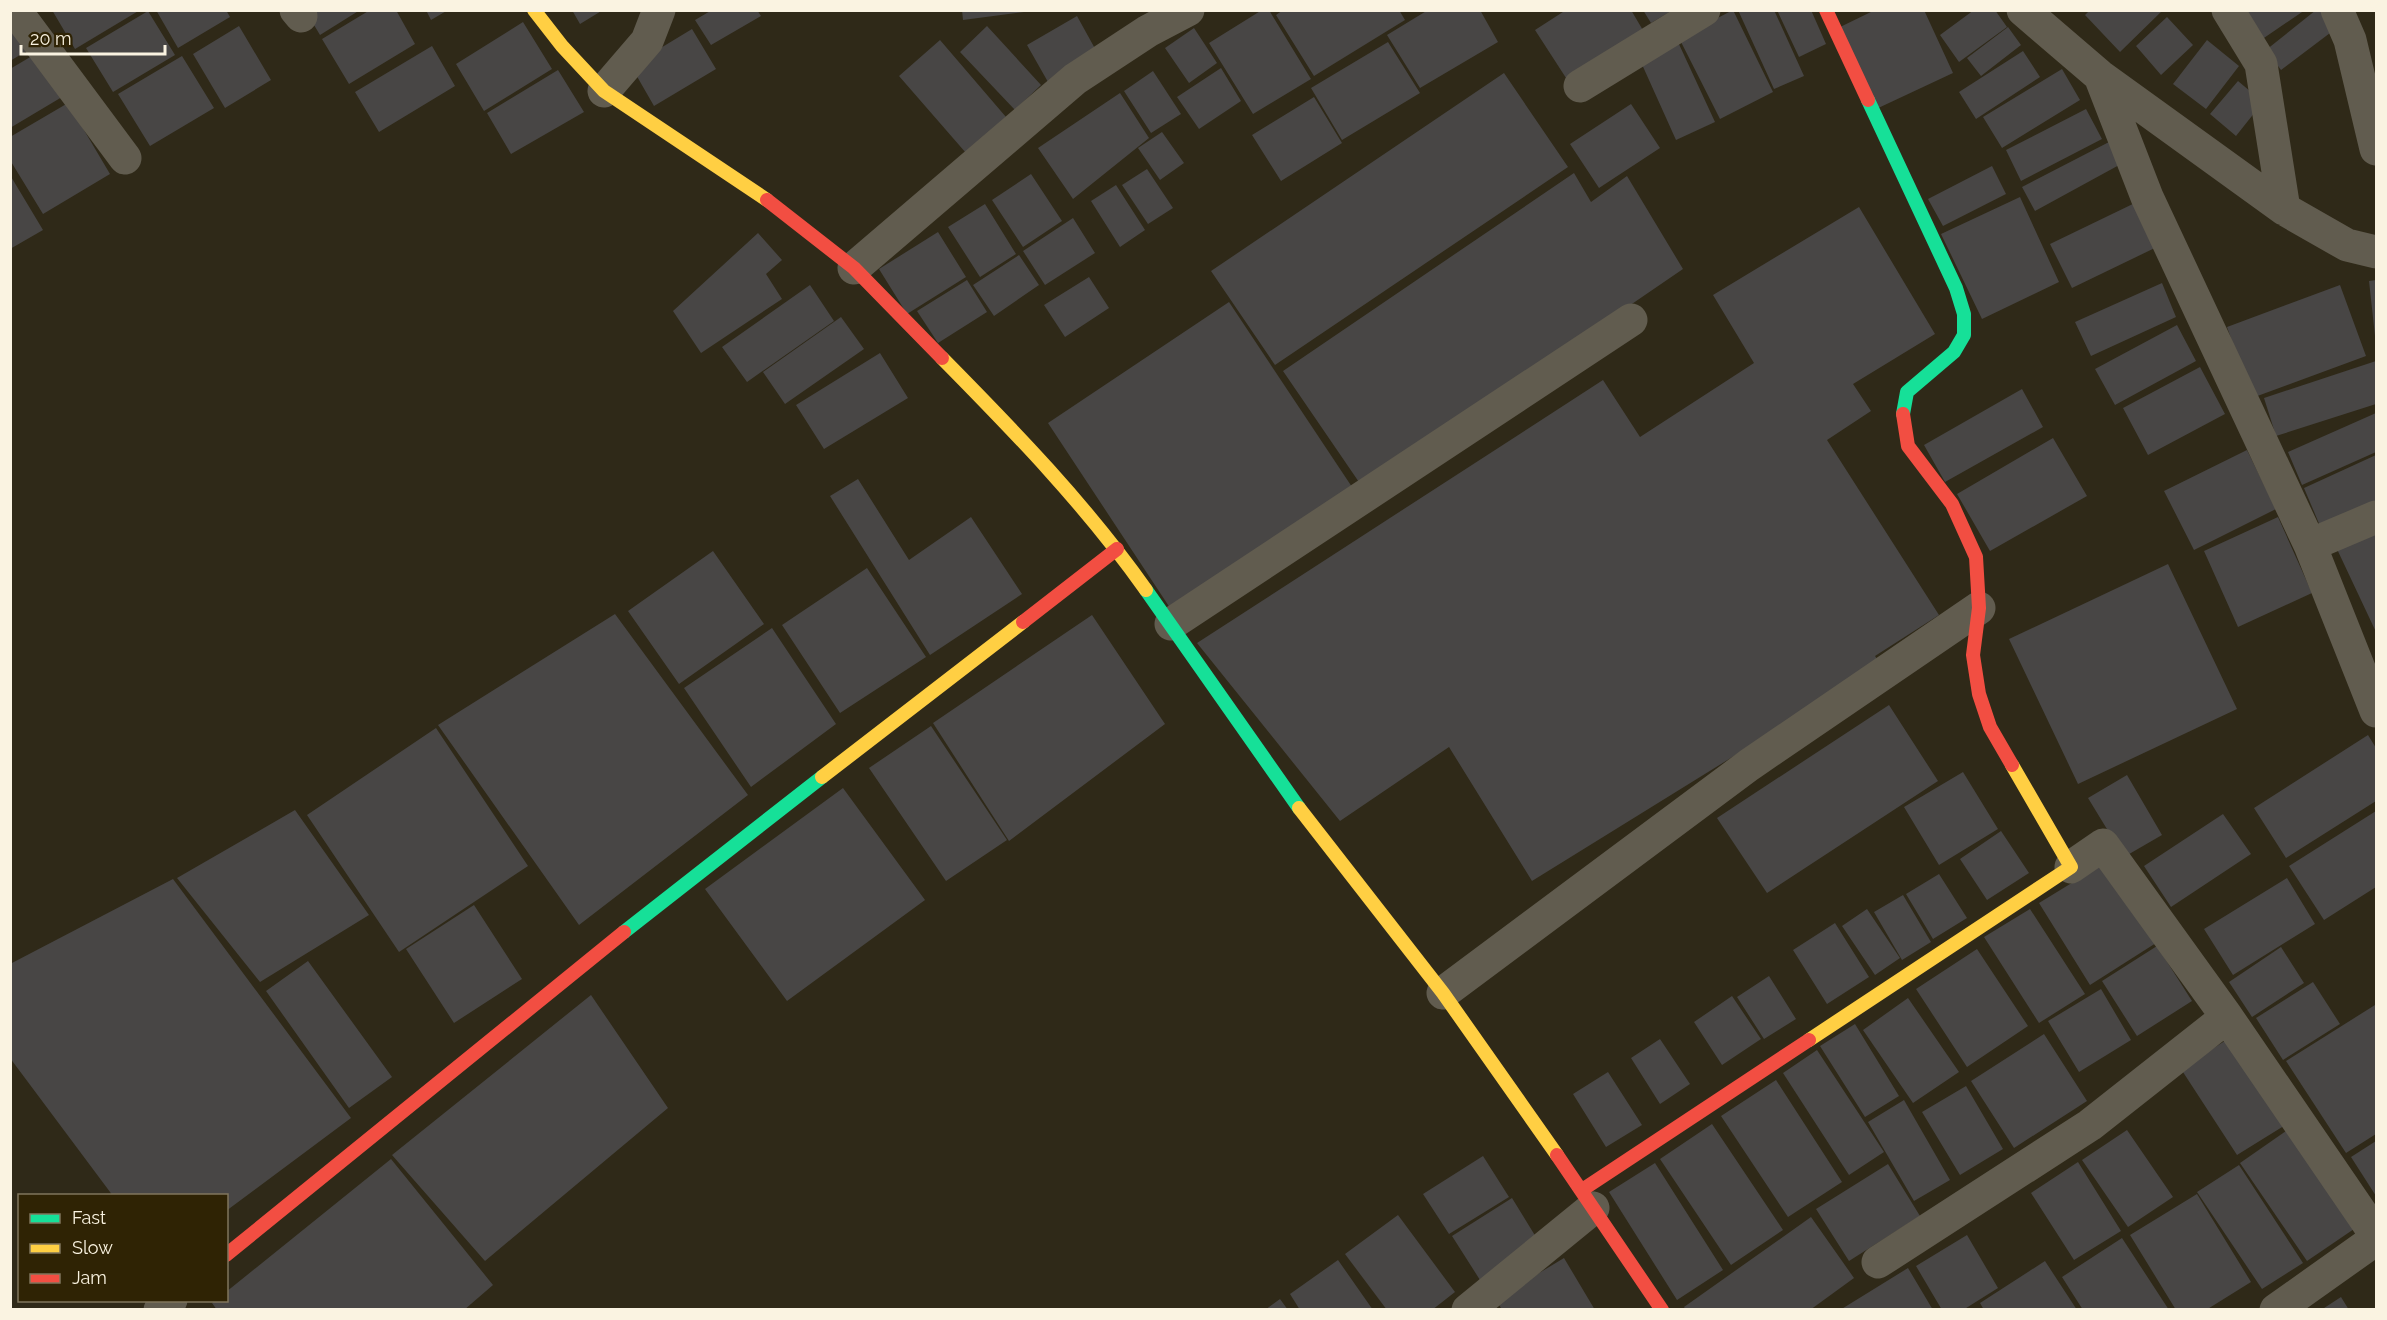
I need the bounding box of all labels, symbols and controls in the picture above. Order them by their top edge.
scale bar [21,18,165,56]
text: 20 m [30,28,72,49]
legend [18,1194,228,1302]
text: Fast [72,1207,106,1228]
text: Slow [72,1237,113,1258]
text: Jam [72,1267,107,1288]

